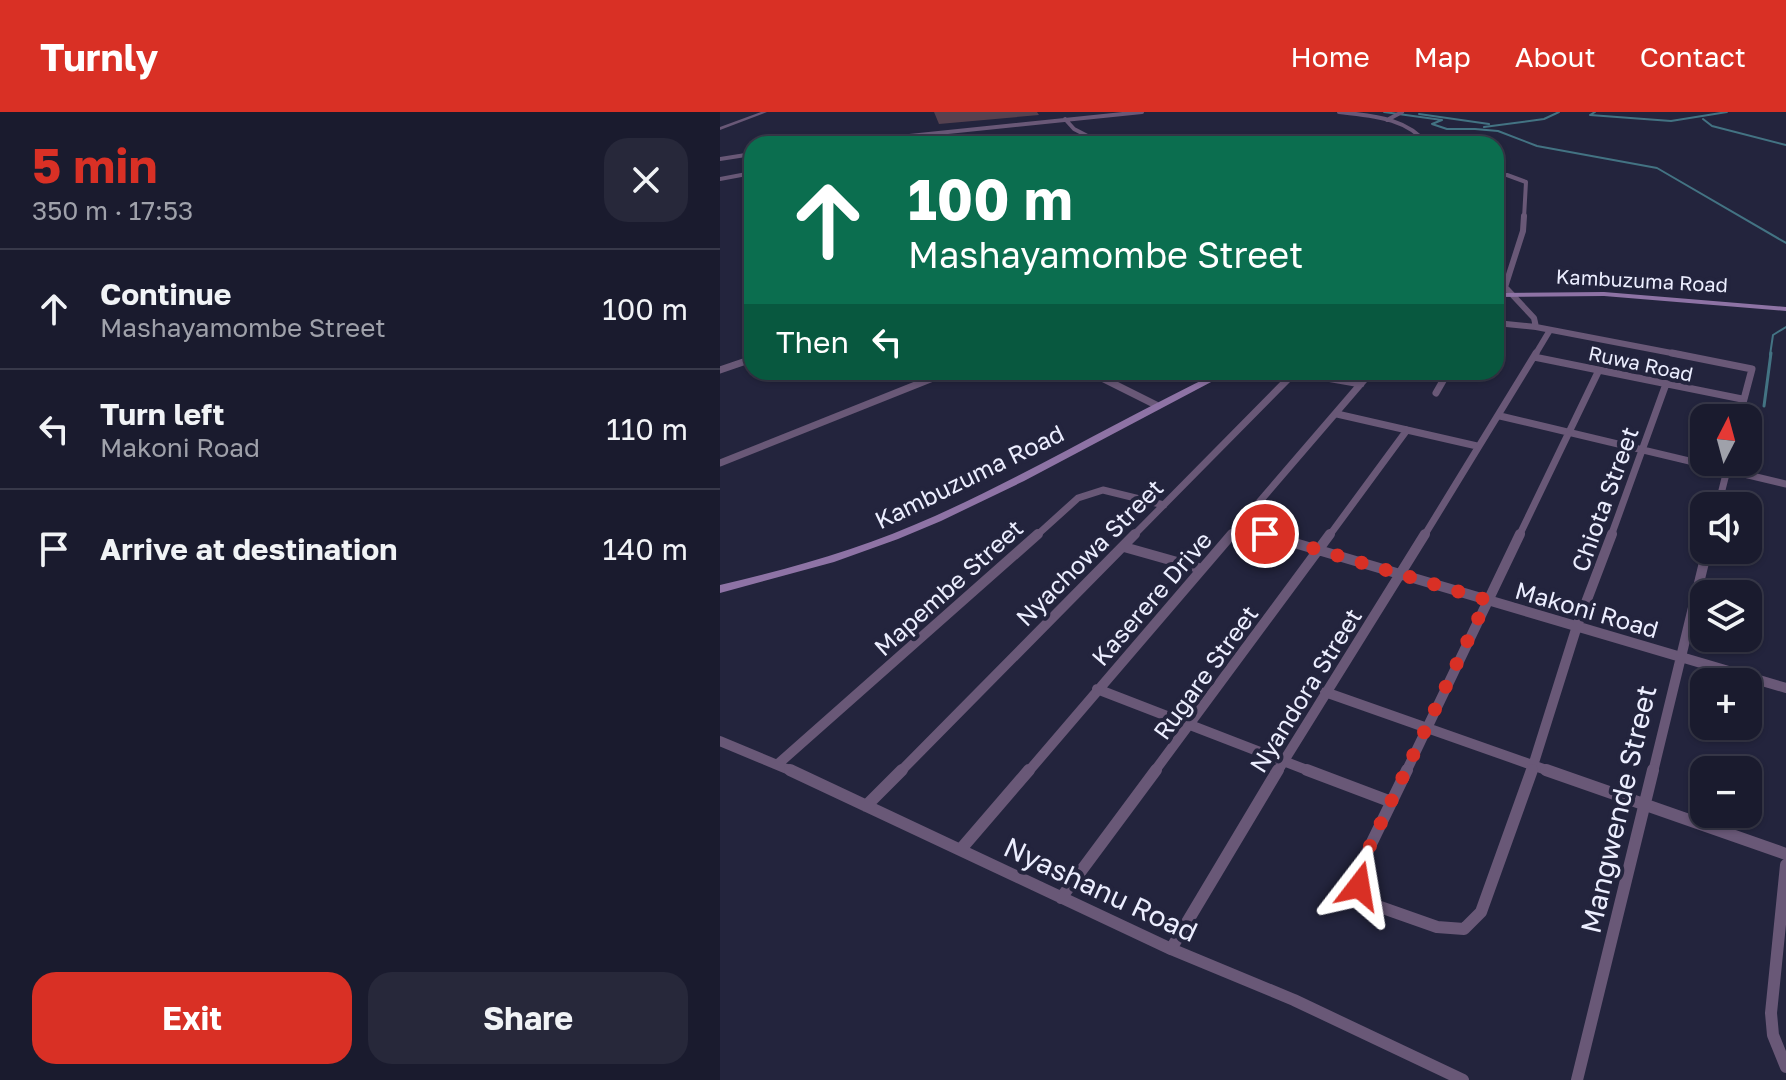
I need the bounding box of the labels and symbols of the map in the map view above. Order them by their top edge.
street label: Kambuzuma Road [1555,264,1729,296]
street label: Ruwa Road [1586,340,1696,386]
north arrow [1690,404,1762,476]
street label: Kambuzuma Road [870,418,1068,534]
street label: Chiota Street [1564,423,1644,575]
street label: Nyachowa Street [1009,472,1169,632]
pin [1231,500,1299,568]
street label: Mapembe Street [868,513,1028,661]
street label: Kaserere Drive [1085,525,1217,671]
street label: Makoni Road [1512,575,1662,643]
street label: Rugare Street [1147,599,1263,745]
street label: Nyandora Street [1243,603,1367,777]
street label: Mangwende Street [1573,682,1663,936]
street label: Nyashanu Road [999,830,1203,948]
position arrow [1317,844,1401,928]

